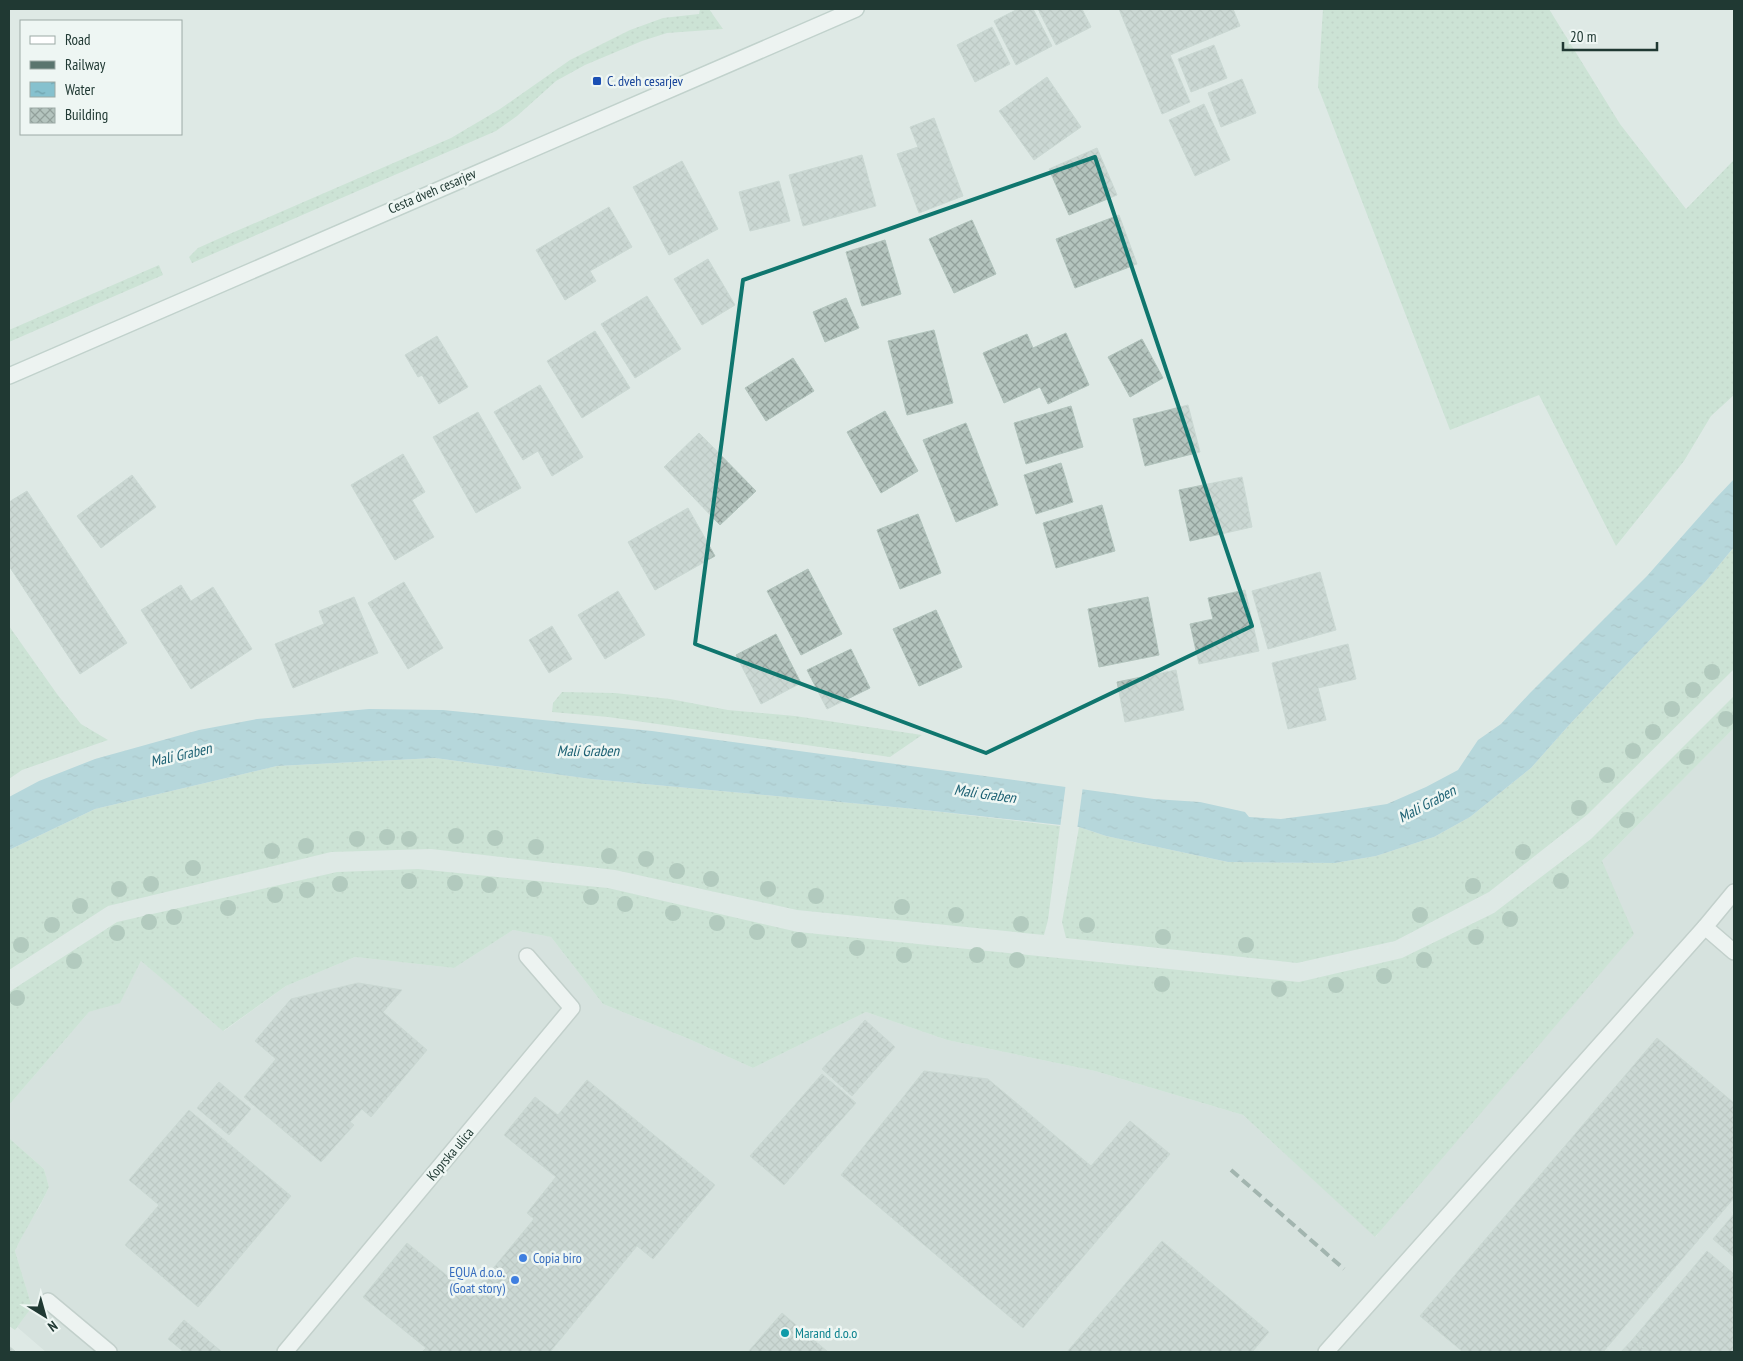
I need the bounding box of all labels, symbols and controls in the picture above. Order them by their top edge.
legend [20,20,182,135]
scale bar [1563,20,1657,52]
text: 20 m [1570,27,1596,46]
text: Road [65,30,91,49]
text: Railway [65,55,106,74]
place label: C. dveh cesarjev [607,72,684,90]
marker: C. dveh cesarjev [591,75,603,87]
text: Water [65,80,96,99]
text: Building [65,105,108,124]
street label: Cesta dveh cesarjev [385,164,479,218]
water label: Mali Graben [148,738,215,771]
water label: Mali Graben [557,741,621,760]
water label: Mali Graben [953,780,1019,807]
water label: Mali Graben [1395,780,1460,827]
street label: Koprska ulica [423,1124,477,1184]
place label: Copia biro [533,1249,582,1267]
marker: Copia biro [517,1252,529,1264]
place label: EQUA d.o.o. (Goat story) [449,1263,506,1297]
marker: EQUA d.o.o. (Goat story) [509,1274,521,1286]
north arrow [20,1291,70,1341]
text: N [44,1317,61,1336]
place label: Marand d.o.o [795,1324,857,1342]
marker: Marand d.o.o [779,1327,791,1339]

